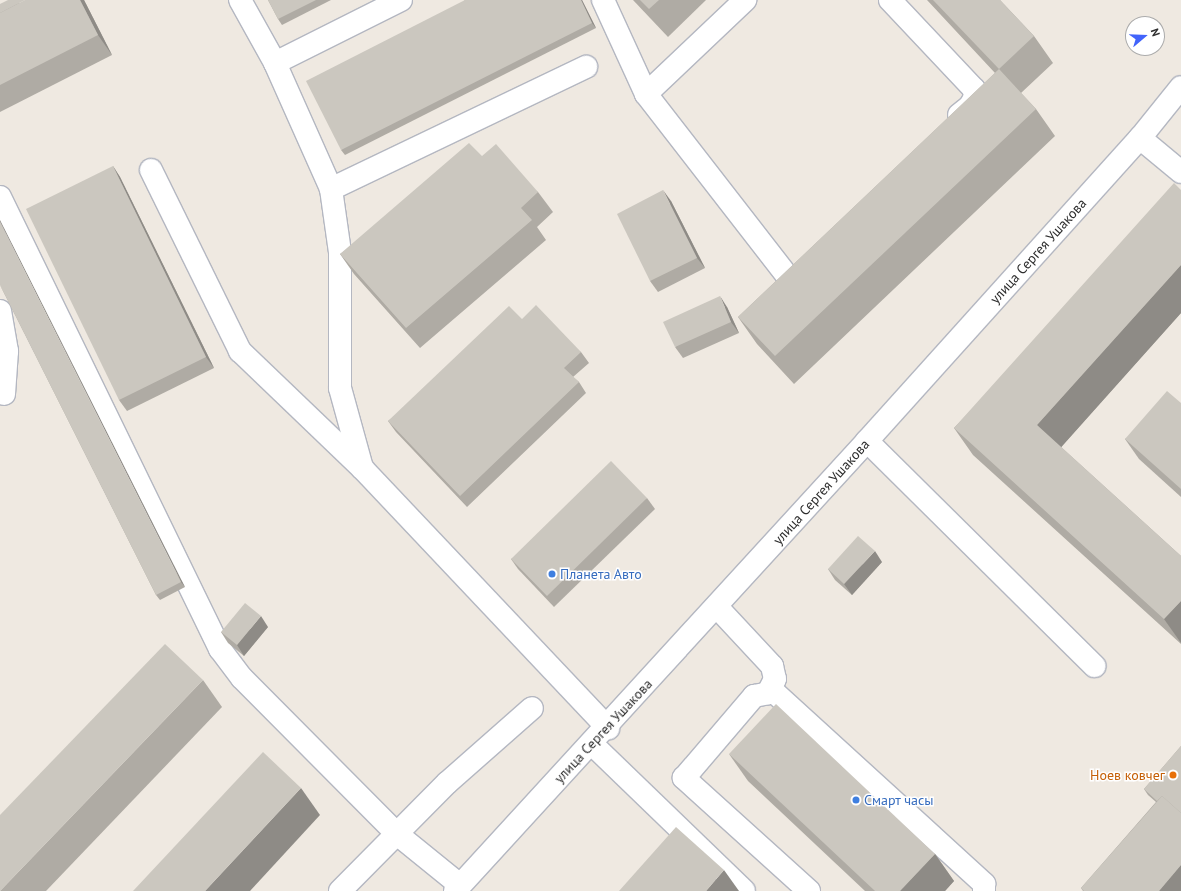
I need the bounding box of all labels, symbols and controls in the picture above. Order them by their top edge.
north arrow [1125,16,1165,56]
text: N [1148,27,1163,38]
street label: улица Сергея Ушакова [986,195,1090,307]
street label: улица Сергея Ушакова [769,436,873,548]
place label: Планета Авто [560,566,642,582]
marker: Планета Авто [547,569,557,579]
street label: улица Сергея Ушакова [550,675,656,787]
place label: Ноев ковчег [1090,767,1165,783]
marker: Ноев ковчег [1168,770,1178,780]
place label: Смарт часы [864,792,934,808]
marker: Смарт часы [851,795,861,805]

